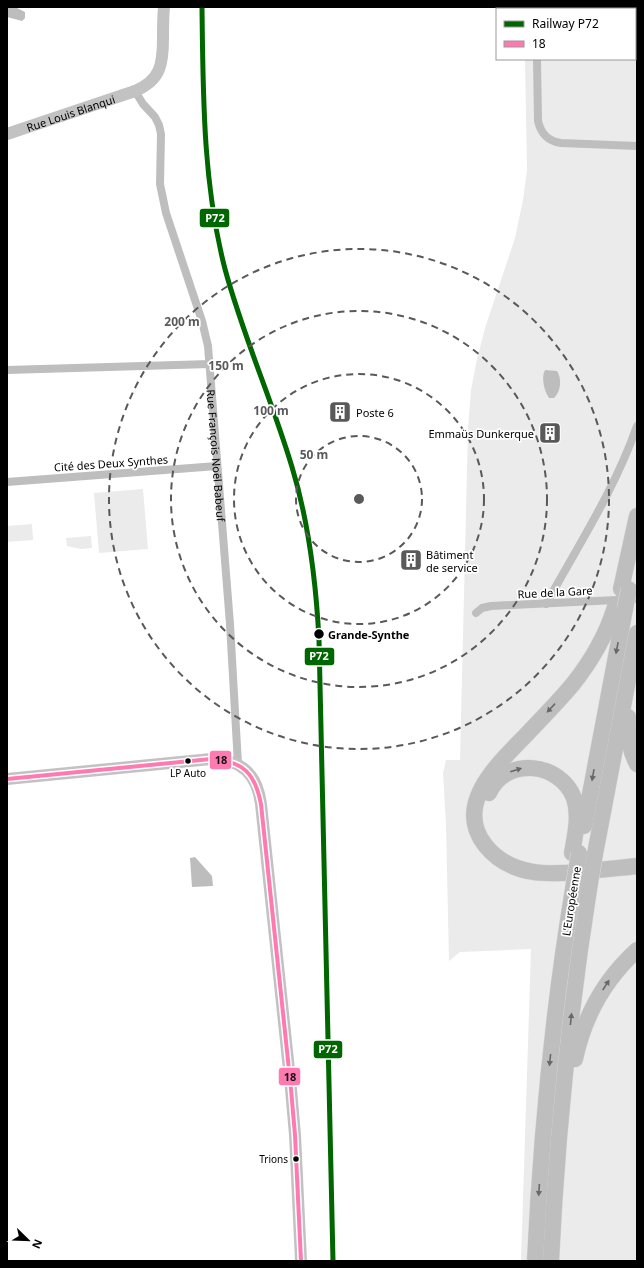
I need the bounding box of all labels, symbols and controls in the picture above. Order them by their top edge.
legend [496,8,636,60]
text: Railway P72 [532,15,599,32]
text: 18 [532,35,546,52]
street label: Rue Louis Blanqui [24,91,117,134]
line badge: P72 [199,208,230,228]
text: P72 [205,210,225,225]
text: 200 m [164,313,200,330]
text: 150 m [208,357,244,374]
street label: Rue François Noël Babeuf [204,389,229,523]
building icon: Poste 6 [327,399,353,425]
text: 100 m [253,402,289,419]
place label: Poste 6 [356,405,394,420]
building icon: Emmaüs Dunkerque [537,420,563,446]
place label: Emmaüs Dunkerque [428,426,534,441]
text: 50 m [300,446,328,463]
street label: Cité des Deux Synthes [53,452,169,474]
centre of rings [352,492,366,506]
building icon: Bâtiment de service [398,547,424,573]
place label: Bâtiment de service [426,547,478,575]
street label: Rue de la Gare [517,583,593,601]
marker: Grande-Synthe [312,627,326,641]
place label: Grande-Synthe [328,627,410,642]
one-way arrow [614,641,620,654]
line badge: P72 [304,647,335,666]
text: P72 [309,648,329,663]
one-way arrow [547,703,556,713]
line badge: 18 [209,750,232,770]
text: 18 [215,752,227,767]
marker: LP Auto [183,756,193,766]
place label: LP Auto [170,766,206,780]
one-way arrow [510,767,522,773]
one-way arrow [589,769,595,781]
street label: L'Européenne [558,865,584,937]
one-way arrow [603,979,610,991]
one-way arrow [568,1013,575,1025]
line badge: P72 [313,1040,343,1059]
text: P72 [318,1041,338,1056]
one-way arrow [547,1054,553,1066]
line badge: 18 [278,1067,301,1086]
text: 18 [284,1069,296,1084]
place label: Trions [259,1152,288,1166]
marker: Trions [291,1154,301,1164]
one-way arrow [535,1184,542,1196]
north arrow [8,1220,48,1260]
text: N [29,1237,46,1251]

